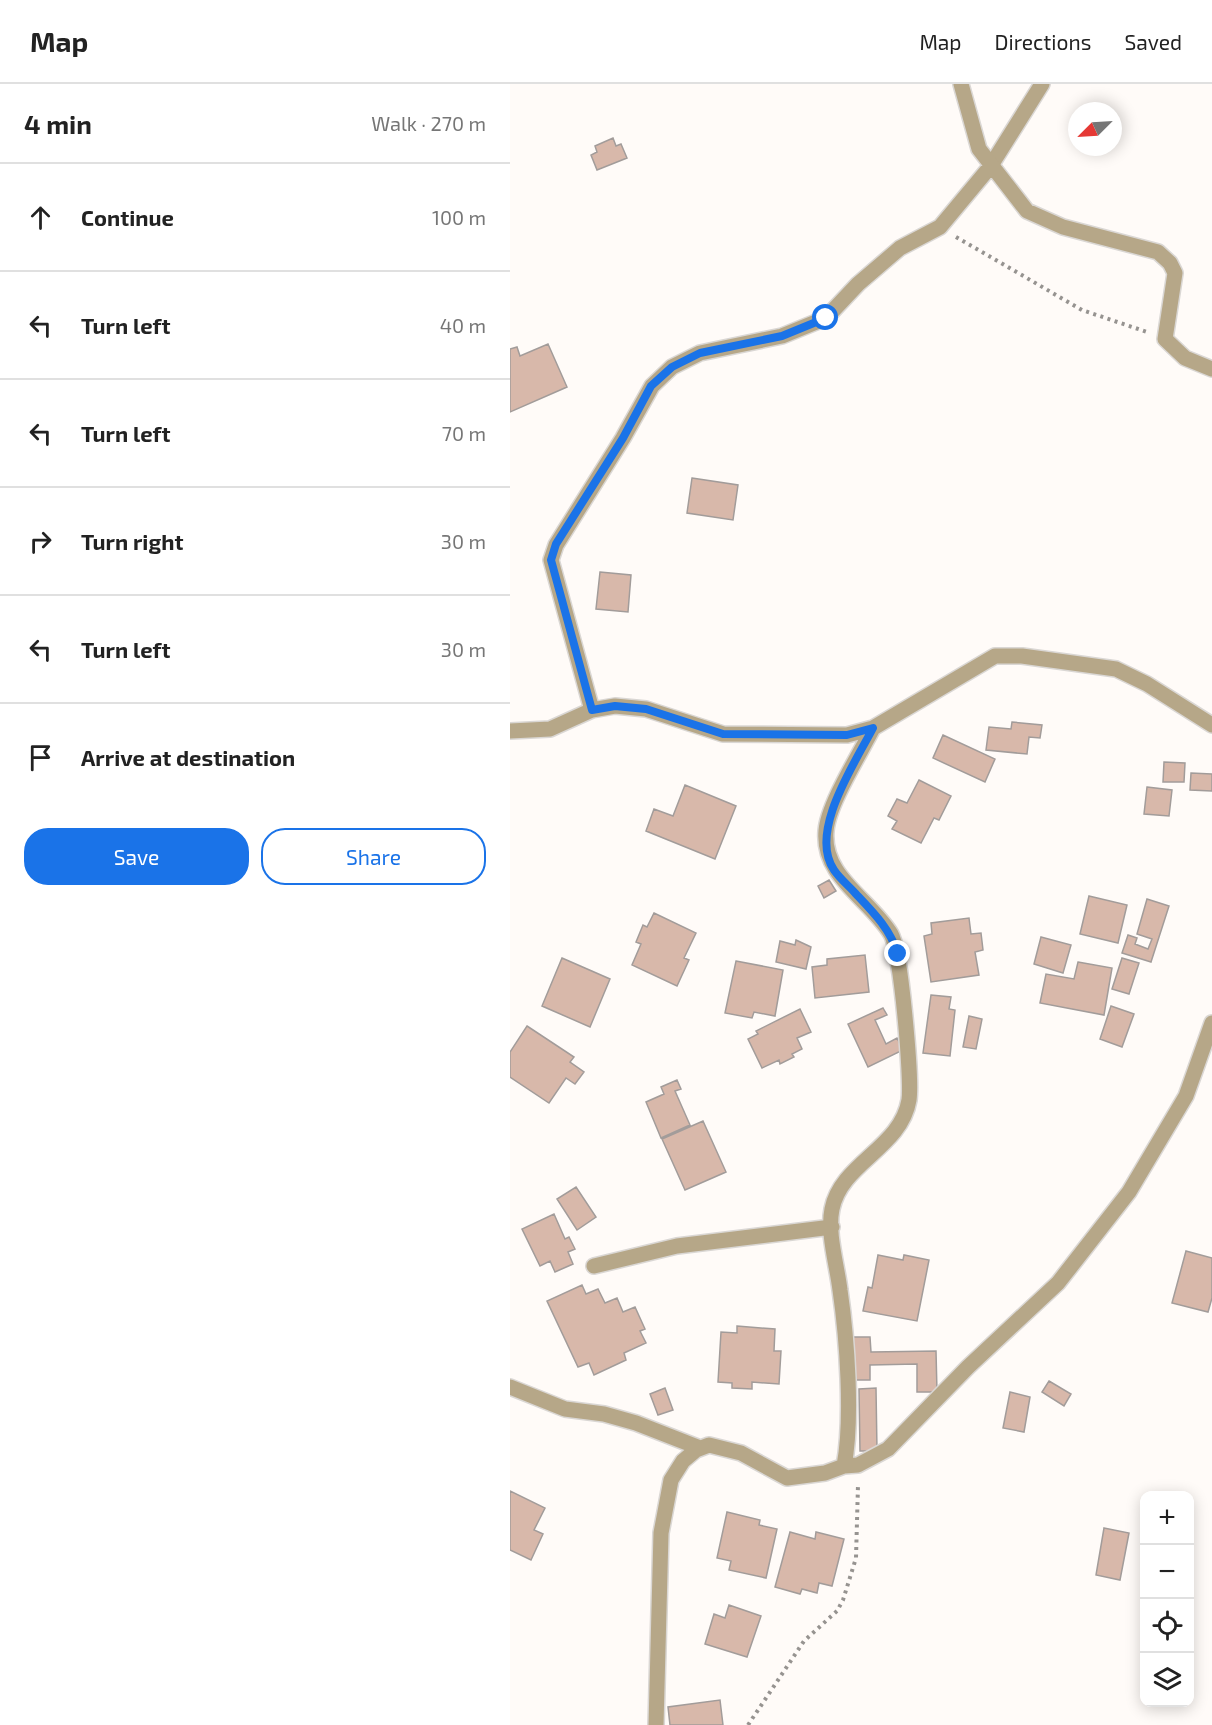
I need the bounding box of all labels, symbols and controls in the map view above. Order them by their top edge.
text: Map [30,24,88,58]
text: Map [919,29,962,54]
text: Directions [995,29,1091,54]
text: Saved [1124,29,1182,54]
north arrow [1068,102,1122,156]
text: 4 min [24,108,92,139]
text: Walk · 270 m [371,111,486,135]
icon: ahead [24,201,57,234]
text: Continue [81,204,174,230]
text: 100 m [432,205,486,229]
route start [812,304,838,330]
icon: left [24,309,57,342]
text: Turn left [81,312,170,338]
text: 40 m [440,313,486,337]
icon: left [24,417,57,450]
text: Turn left [81,420,170,446]
text: 70 m [442,421,486,445]
icon: right [24,525,57,558]
text: Turn right [81,528,183,554]
text: 30 m [441,529,486,553]
icon: left [24,633,57,666]
text: Turn left [81,636,170,662]
text: 30 m [441,637,486,661]
icon: arrive [24,741,57,774]
text: Arrive at destination [81,744,295,770]
button: Save [24,828,249,885]
button: Share [261,828,486,885]
route end [884,940,910,966]
map controls [1140,1491,1194,1707]
button: + [1140,1491,1194,1545]
button: − [1140,1545,1194,1599]
button: locate [1140,1599,1194,1653]
button: layers [1140,1653,1194,1707]

